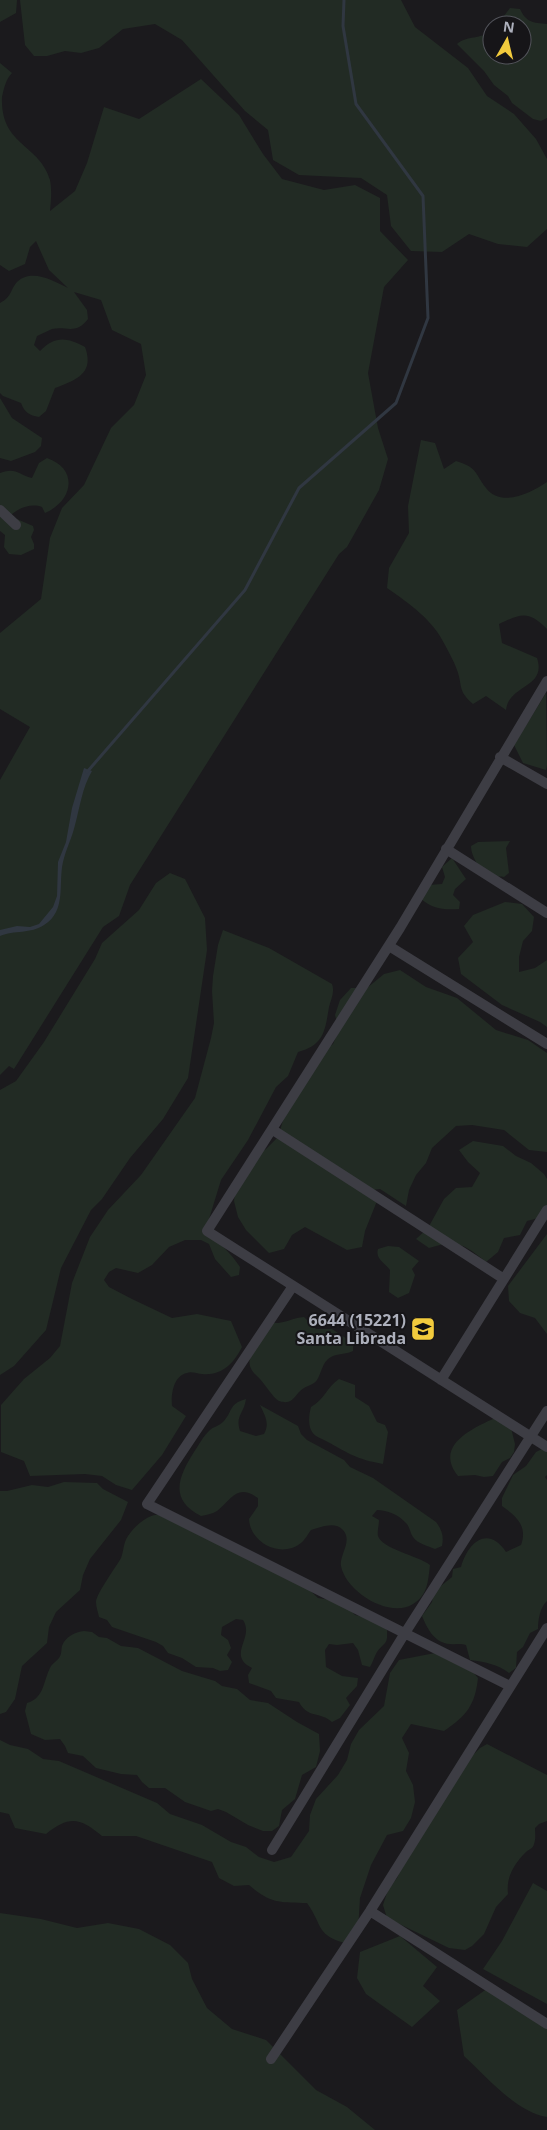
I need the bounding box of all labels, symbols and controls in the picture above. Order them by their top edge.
north arrow [482,15,532,65]
text: N [502,16,516,37]
place label: 6644 (15221) Santa Librada [297,1309,406,1349]
school or university icon: 6644 (15221) Santa Librada [410,1316,436,1342]

